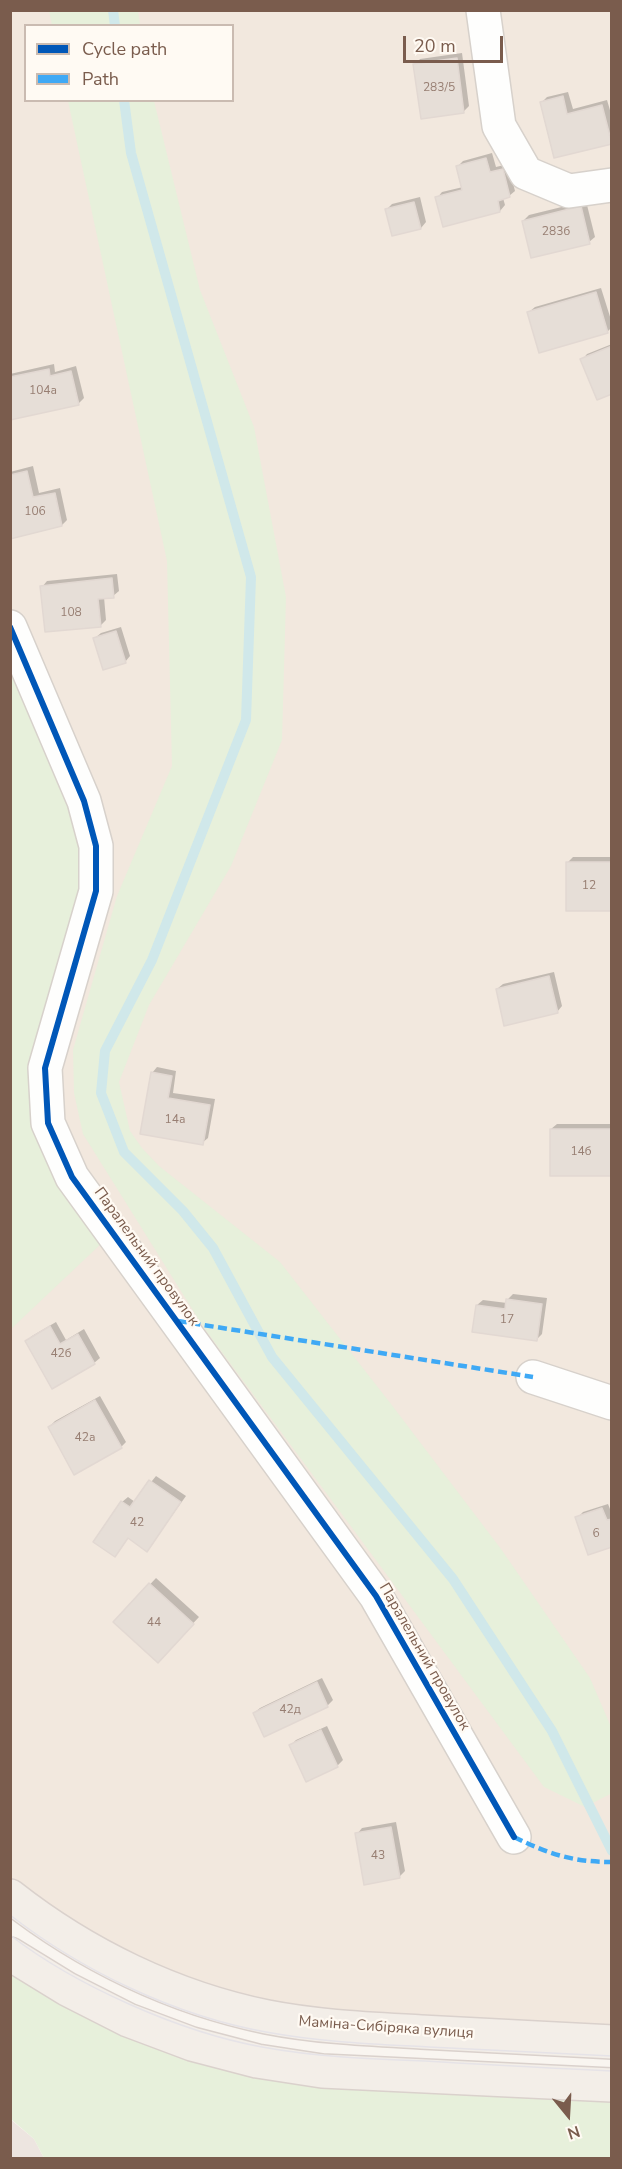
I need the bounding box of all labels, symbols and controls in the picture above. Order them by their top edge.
legend [24,24,234,102]
scale bar [406,24,506,62]
text: 20 m [414,34,456,58]
text: Cycle path [82,37,167,61]
text: Path [82,67,119,91]
house number: 283/5 [423,81,455,95]
house number: 283б [542,225,570,239]
house number: 104а [29,384,57,398]
house number: 106 [24,505,46,519]
house number: 108 [60,606,82,620]
house number: 12 [582,879,596,893]
house number: 14а [165,1113,185,1127]
house number: 14б [570,1145,592,1159]
street label: Паралельний провулок [90,1184,202,1330]
house number: 17 [500,1313,514,1327]
house number: 42б [50,1347,72,1361]
house number: 42а [75,1431,95,1445]
house number: 42 [130,1516,144,1530]
house number: 6 [592,1527,600,1541]
street label: Паралельний провулок [375,1580,473,1734]
house number: 44 [147,1616,161,1630]
house number: 42д [279,1703,301,1717]
house number: 43 [371,1849,385,1863]
street label: Маміна-Сибіряка вулиця [298,2013,474,2043]
north arrow [538,2085,598,2145]
text: N [564,2120,583,2144]

